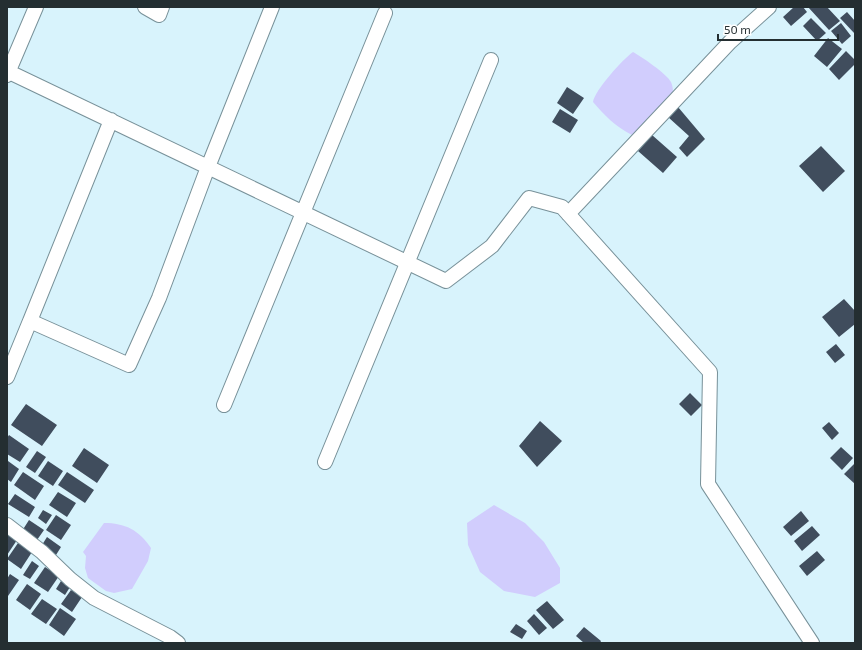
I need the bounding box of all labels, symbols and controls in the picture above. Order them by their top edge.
scale bar [718,16,838,42]
text: 50 m [724,22,751,36]

